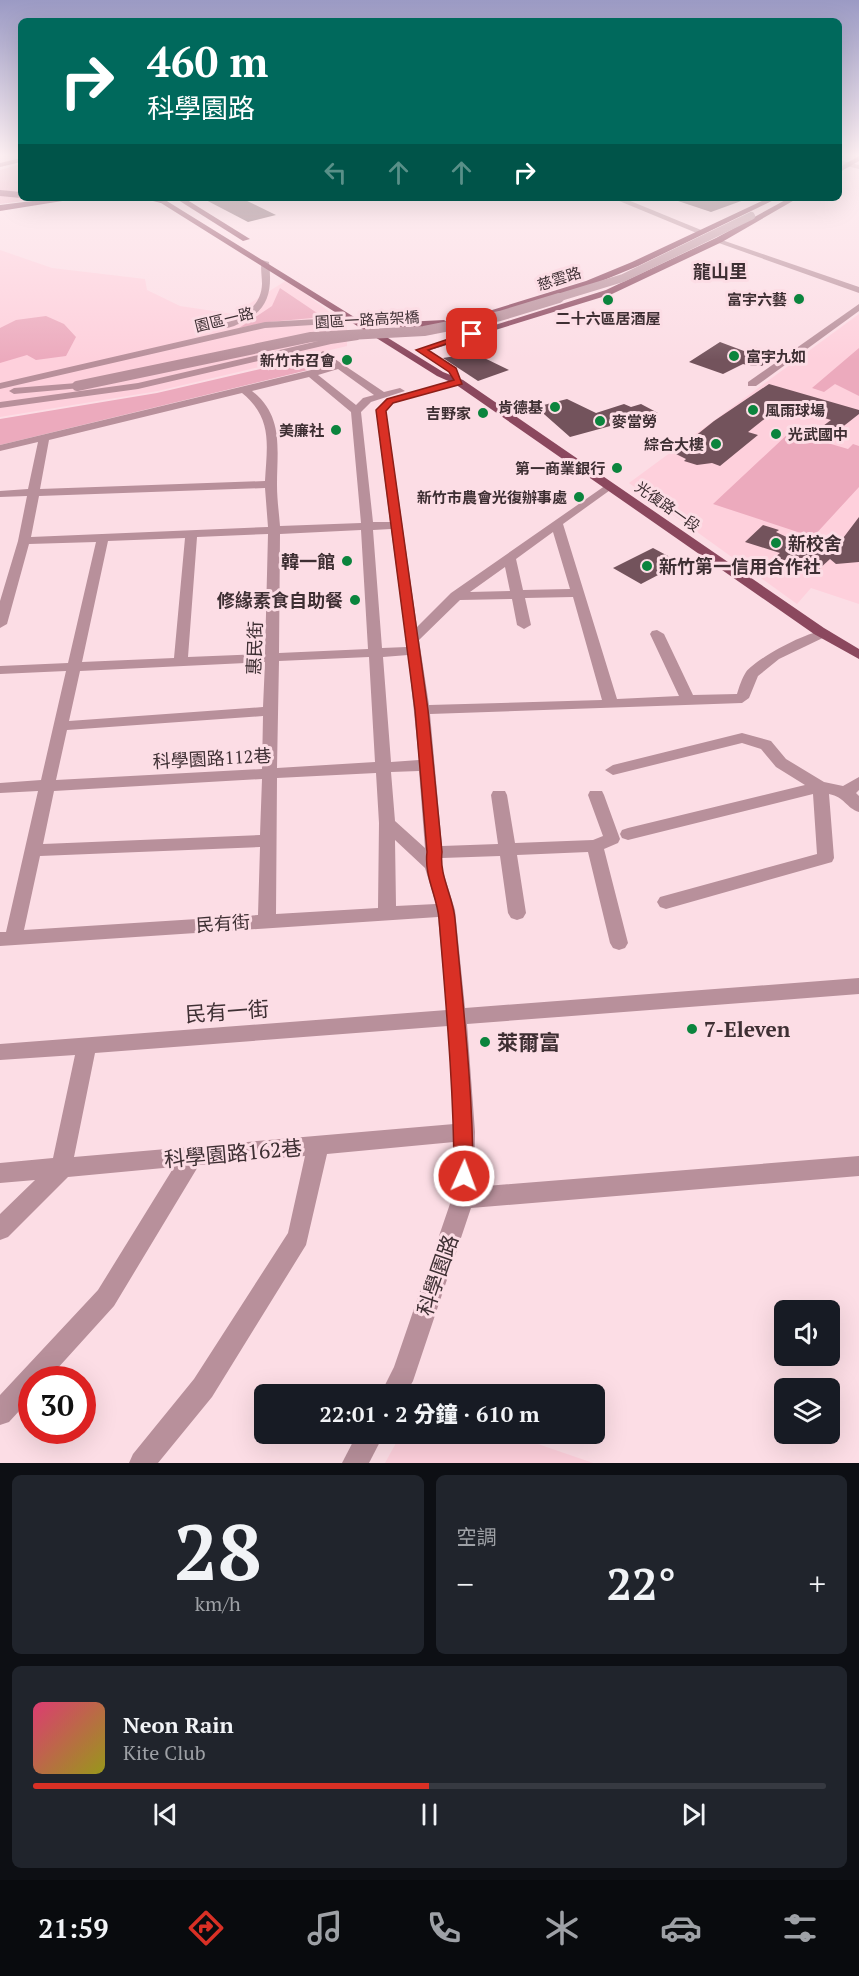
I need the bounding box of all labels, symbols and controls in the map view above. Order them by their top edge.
text: 460 m [147,33,268,89]
icon: right [48,42,126,120]
text: 科學園路 [147,90,255,126]
icon: left [319,156,352,189]
icon: ahead [382,156,415,189]
icon: ahead [445,156,478,189]
icon: right [508,156,541,189]
district label: 龍山里 [693,259,747,283]
street label: 慈雲路 [535,262,583,294]
place label: 富宇六藝 [727,289,787,309]
marker: 富宇六藝 [792,292,806,306]
marker: 二十六區居酒屋 [601,293,615,307]
street label: 園區一路 [192,302,256,336]
street label: 園區一路高架橋 [314,306,420,332]
pin [446,308,497,359]
place label: 二十六區居酒屋 [555,308,661,328]
icon: arrive [455,317,488,350]
place label: 富宇九如 [746,346,806,366]
marker: 富宇九如 [727,349,741,363]
place label: 新竹市召會 [260,350,335,370]
marker: 新竹市召會 [340,353,354,367]
place label: 肯德基 [498,397,543,417]
marker: 肯德基 [548,400,562,414]
place label: 風雨球場 [765,400,825,420]
place label: 吉野家 [426,403,471,423]
marker: 風雨球場 [746,403,760,417]
marker: 吉野家 [476,406,490,420]
place label: 麥當勞 [612,411,657,431]
marker: 麥當勞 [593,414,607,428]
place label: 美廉社 [279,420,324,440]
marker: 美廉社 [329,423,343,437]
place label: 光武國中 [788,424,848,444]
marker: 光武國中 [769,427,783,441]
place label: 綜合大樓 [644,434,704,454]
marker: 綜合大樓 [709,437,723,451]
place label: 第一商業銀行 [515,458,605,478]
marker: 第一商業銀行 [610,461,624,475]
street label: 光復路一段 [632,476,704,536]
place label: 新竹市農會光復辦事處 [417,487,567,507]
marker: 新竹市農會光復辦事處 [572,490,586,504]
place label: 新校舍 [788,531,842,555]
marker: 新校舍 [769,536,783,550]
place label: 韓一館 [281,549,335,573]
marker: 韓一館 [340,554,354,568]
place label: 新竹第一信用合作社 [659,554,821,578]
marker: 新竹第一信用合作社 [640,559,654,573]
place label: 修緣素食自助餐 [216,588,343,612]
marker: 修緣素食自助餐 [348,593,362,607]
street label: 惠民街 [241,621,267,675]
street label: 科學園路112巷 [152,743,272,773]
street label: 民有街 [195,909,251,937]
street label: 民有一街 [184,994,270,1028]
place label: 7-Eleven [704,1015,791,1043]
marker: 7-Eleven [685,1022,699,1036]
place label: 萊爾富 [497,1028,560,1056]
marker: 萊爾富 [478,1035,492,1049]
street label: 科學園路162巷 [163,1133,303,1173]
position arrow [432,1144,496,1208]
street label: 科學園路 [410,1231,464,1319]
map controls [774,1300,840,1444]
button: sound [774,1300,840,1366]
speed limit sign: 30 [18,1366,96,1444]
button: layers [774,1378,840,1444]
text: 22:01 · 2 分鐘 · 610 m [320,1399,539,1428]
text: 28 [174,1499,262,1602]
text: 空調 [457,1523,497,1550]
text: 22° [607,1553,676,1613]
text: − [457,1562,474,1605]
text: + [808,1562,826,1605]
text: km/h [195,1590,241,1617]
text: Neon Rain [123,1710,234,1739]
text: Kite Club [123,1739,206,1766]
icon: previous [149,1798,182,1831]
icon: pause [413,1798,446,1831]
icon: next [677,1798,710,1831]
icon: directions [185,1907,227,1949]
icon: music [304,1907,346,1949]
icon: phone [423,1907,465,1949]
icon: climate [541,1907,583,1949]
icon: car [660,1907,702,1949]
icon: filters [779,1907,821,1949]
text: 21:59 [38,1910,109,1946]

